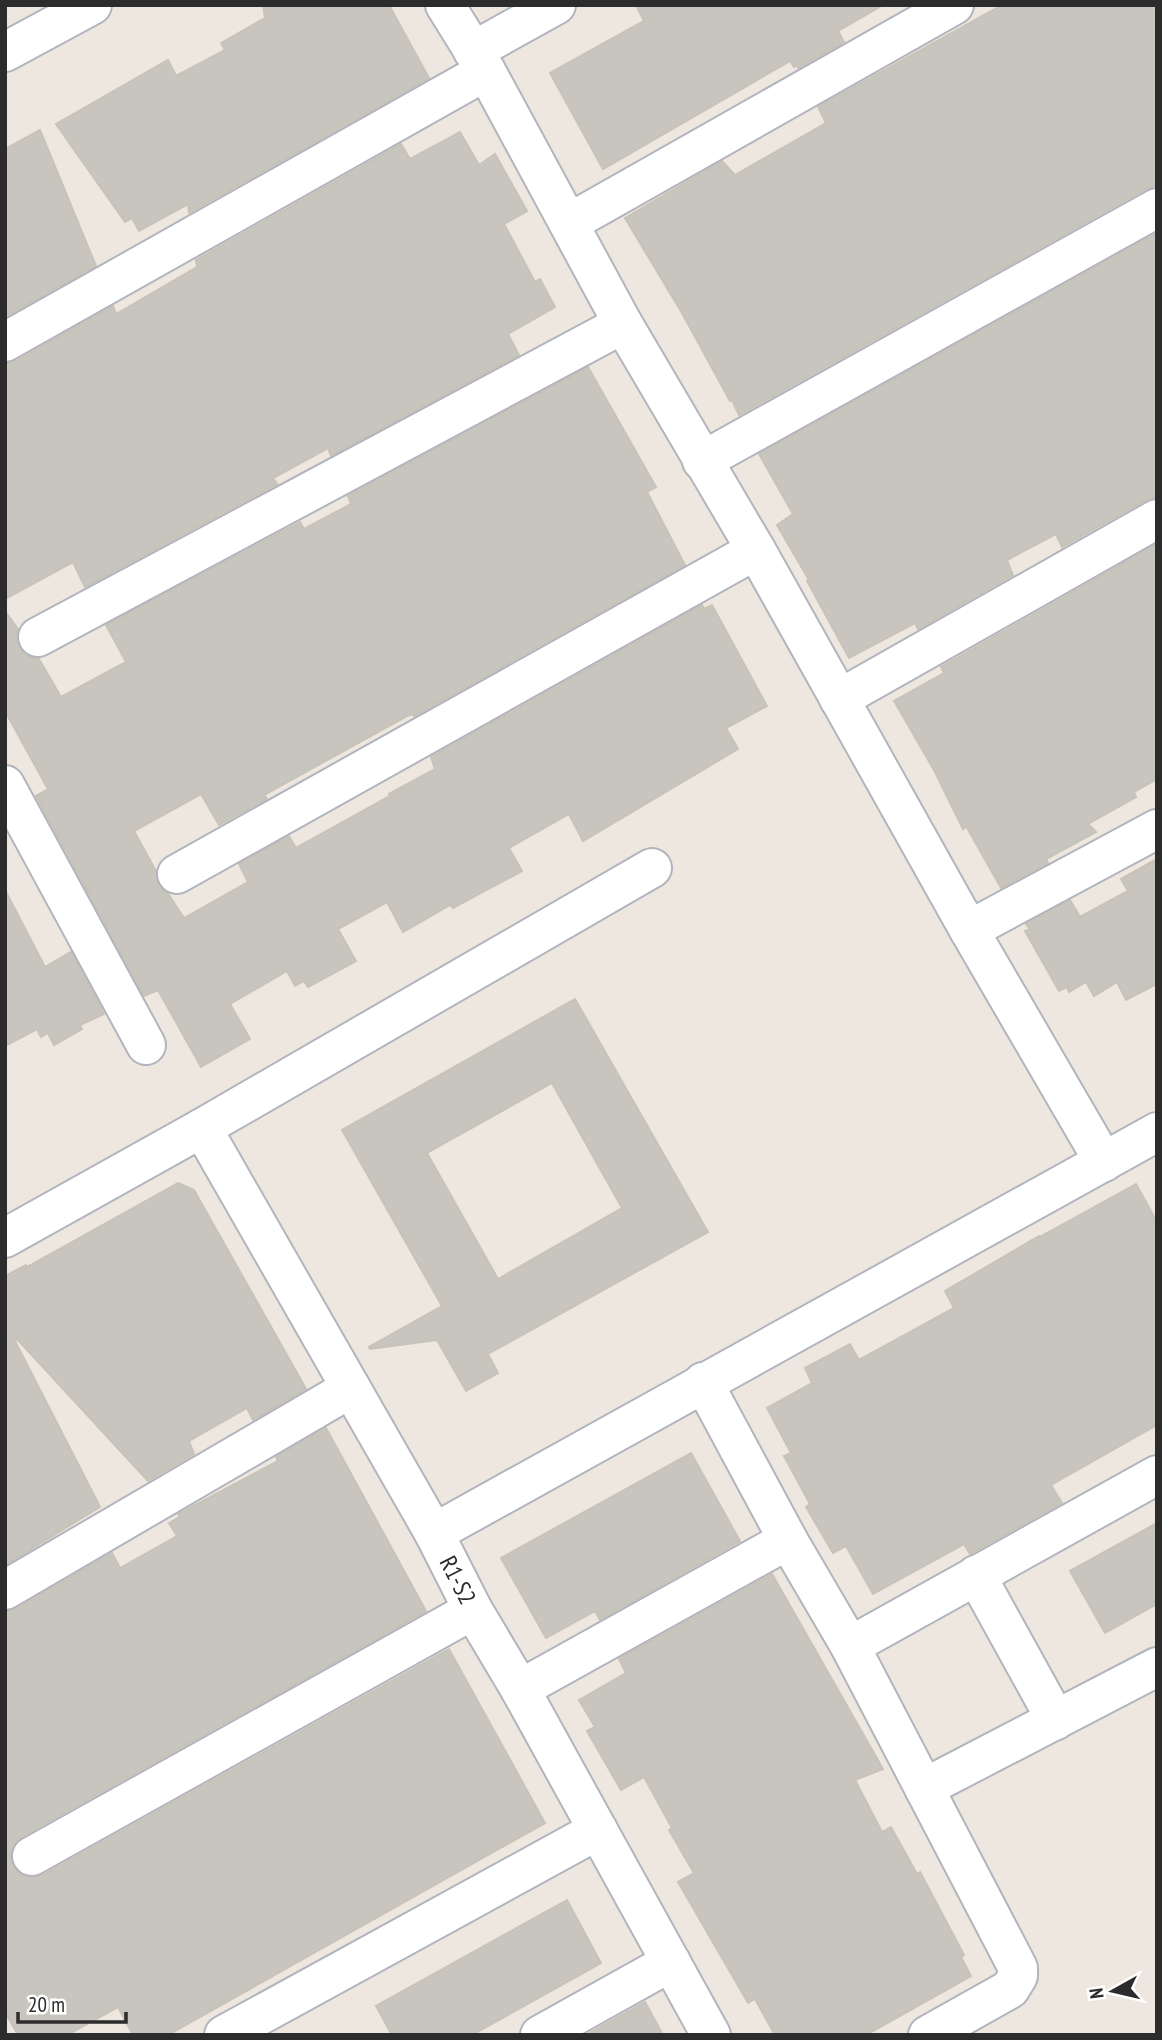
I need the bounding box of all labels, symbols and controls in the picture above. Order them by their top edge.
street label: R1-S2 [433,1551,483,1609]
north arrow [1078,1956,1148,2026]
scale bar [18,1980,126,2024]
text: N [1084,1987,1109,2000]
text: 20 m [28,1991,65,2018]

